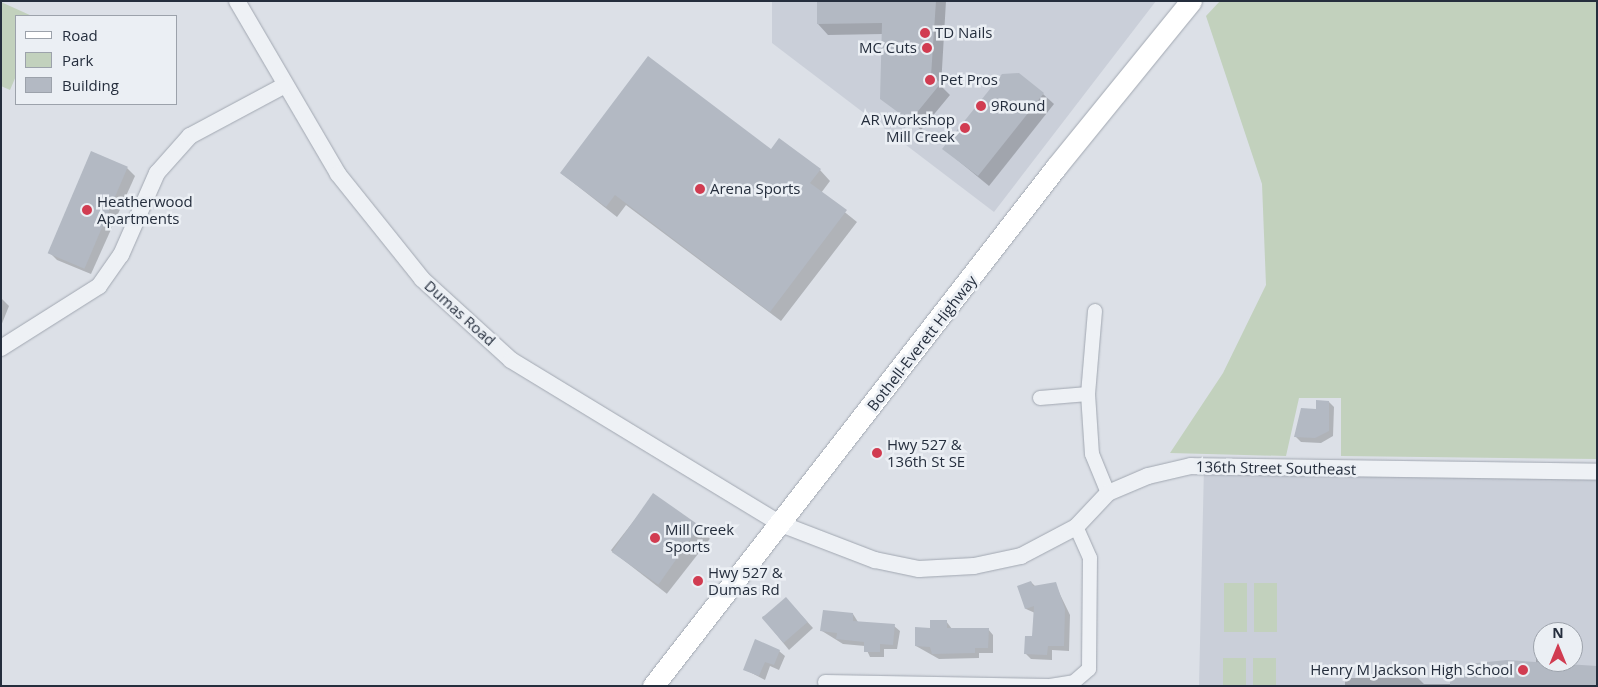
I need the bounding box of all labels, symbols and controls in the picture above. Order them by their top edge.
legend [15,15,178,105]
place label: TD Nails [935,24,992,42]
text: Road [62,25,98,45]
marker: TD Nails [919,27,931,39]
place label: MC Cuts [859,39,917,57]
marker: MC Cuts [921,42,933,54]
text: Park [62,50,93,70]
place label: Pet Pros [940,71,998,89]
marker: Pet Pros [924,74,936,86]
text: Building [62,75,119,95]
place label: 9Round [991,97,1045,115]
marker: 9Round [975,100,987,112]
place label: AR Workshop Mill Creek [861,110,955,145]
marker: AR Workshop Mill Creek [959,122,971,134]
place label: Arena Sports [710,180,801,198]
marker: Arena Sports [694,183,706,195]
place label: Heatherwood Apartments [97,192,193,227]
marker: Heatherwood Apartments [81,204,93,216]
street label: Bothell-Everett Highway [863,272,981,414]
street label: Dumas Road [421,276,499,350]
place label: Hwy 527 & 136th St SE [887,435,965,470]
marker: Hwy 527 & 136th St SE [871,447,883,459]
street label: 136th Street Southeast [1196,458,1356,478]
place label: Mill Creek Sports [665,520,734,555]
marker: Mill Creek Sports [649,532,661,544]
place label: Hwy 527 & Dumas Rd [708,563,783,598]
marker: Hwy 527 & Dumas Rd [692,575,704,587]
north arrow [1533,622,1583,672]
text: N [1552,623,1564,642]
place label: Henry M Jackson High School [1310,661,1513,679]
marker: Henry M Jackson High School [1517,664,1529,676]

